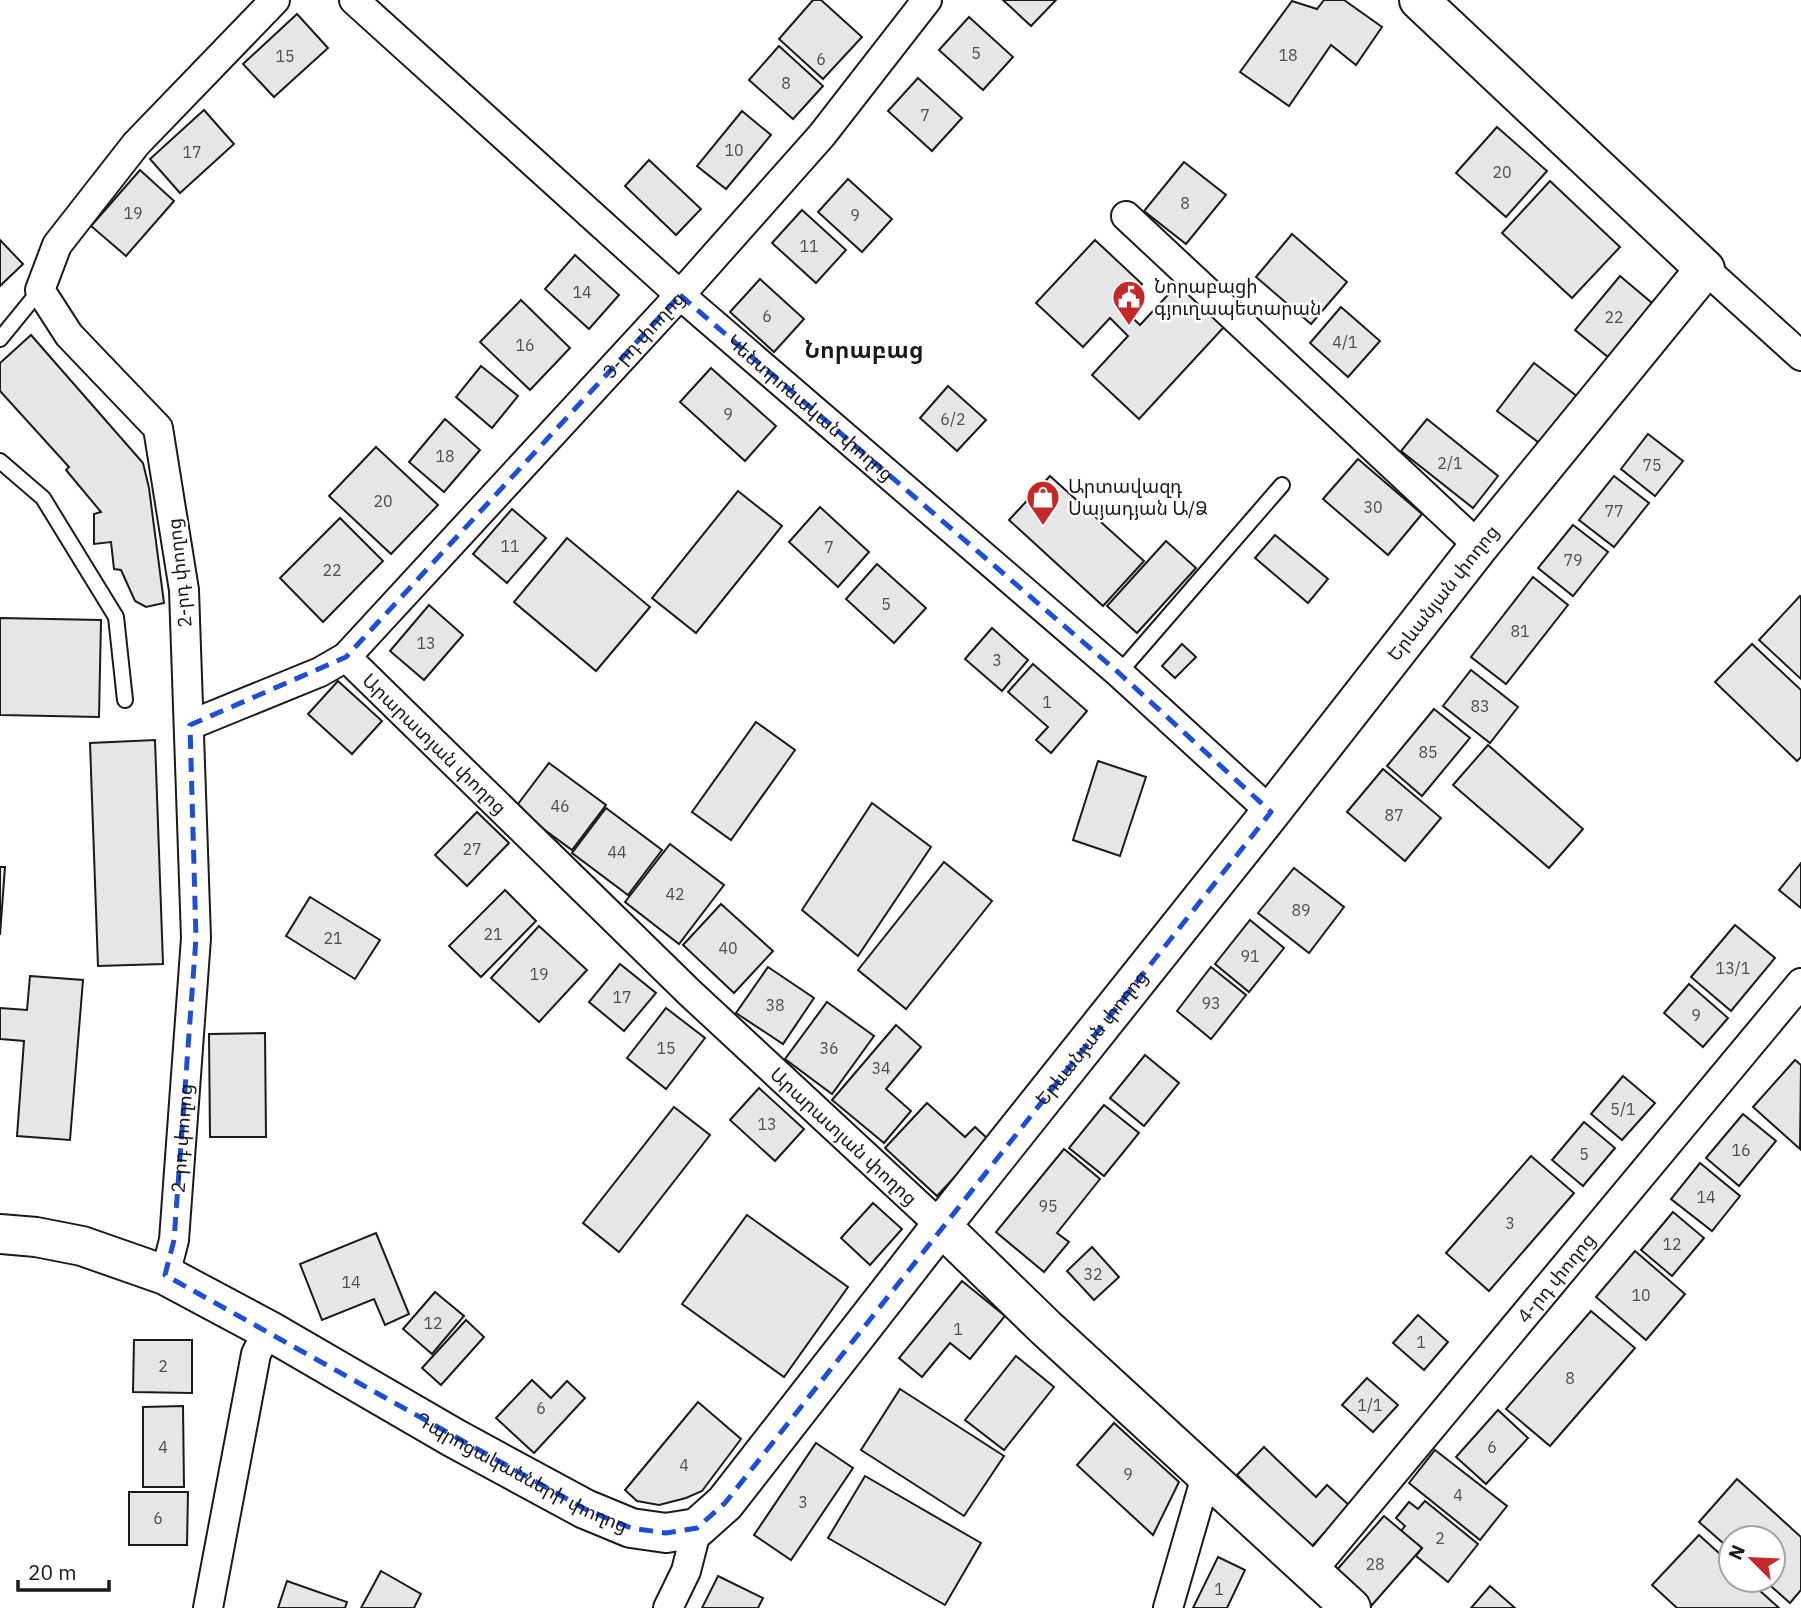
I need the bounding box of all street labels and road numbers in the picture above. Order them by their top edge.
street label: 3-րդ փողոց [597,286,689,383]
street label: Կենտրոնական փողոց [722,329,899,486]
street label: 2-րդ փողոց [161,517,197,629]
street label: Երևանյան փողոց [1382,520,1504,666]
street label: Արարատյան փողոց [358,668,512,819]
street label: Երևանյան փողոց [1030,965,1152,1110]
street label: Արարատյան փողոց [765,1062,923,1210]
street label: 2-րդ փողոց [165,1083,197,1194]
street label: 4-րդ փողոց [1512,1228,1600,1327]
street label: Դպրոցականների փողոց [412,1407,632,1537]

